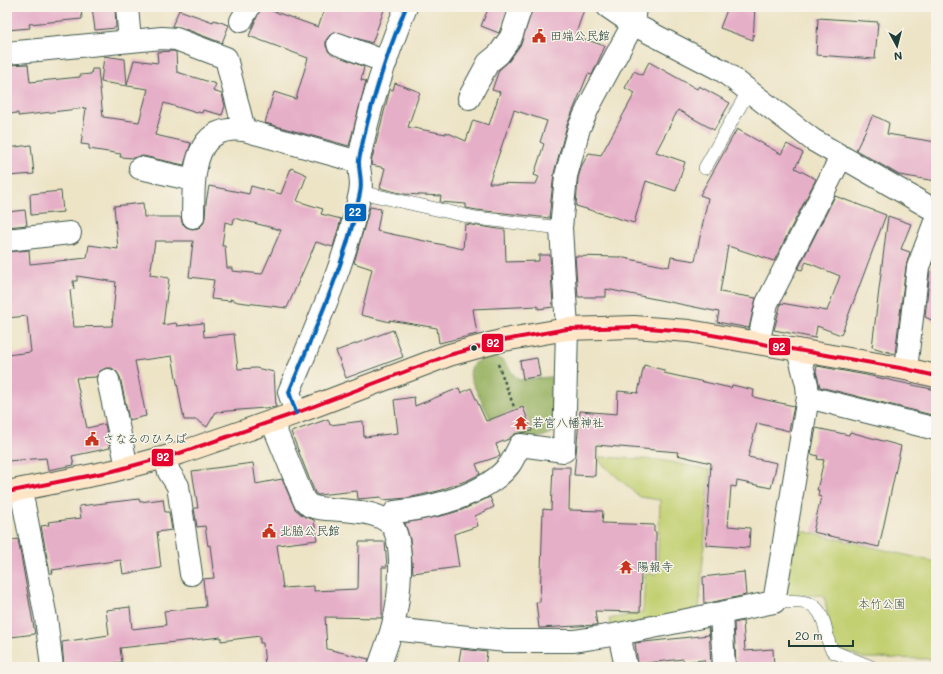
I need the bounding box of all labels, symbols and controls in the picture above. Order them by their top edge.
north arrow [877,26,917,66]
place label: 田端公民館 [550,27,610,43]
public building icon: 田端公民館 [531,28,547,44]
text: N [893,48,903,64]
line badge: 22 [344,203,367,222]
text: 22 [349,204,361,219]
line badge: 92 [481,333,504,353]
text: 92 [487,335,499,350]
line badge: 92 [768,337,791,356]
text: 92 [773,339,785,354]
unlabelled marker [469,343,479,353]
place label: 若宮八幡神社 [532,414,604,430]
temple icon: 若宮八幡神社 [513,415,529,431]
place label: さなるのひろば [103,430,187,446]
public building icon: さなるのひろば [84,431,100,447]
line badge: 92 [151,448,174,467]
text: 92 [157,449,169,464]
place label: 北脇公民館 [280,522,340,538]
public building icon: 北脇公民館 [261,523,277,539]
place label: 陽報寺 [637,558,673,574]
temple icon: 陽報寺 [618,559,634,575]
park label: 本竹公園 [858,595,906,611]
scale bar [789,622,853,648]
text: 20 m [795,627,823,643]

